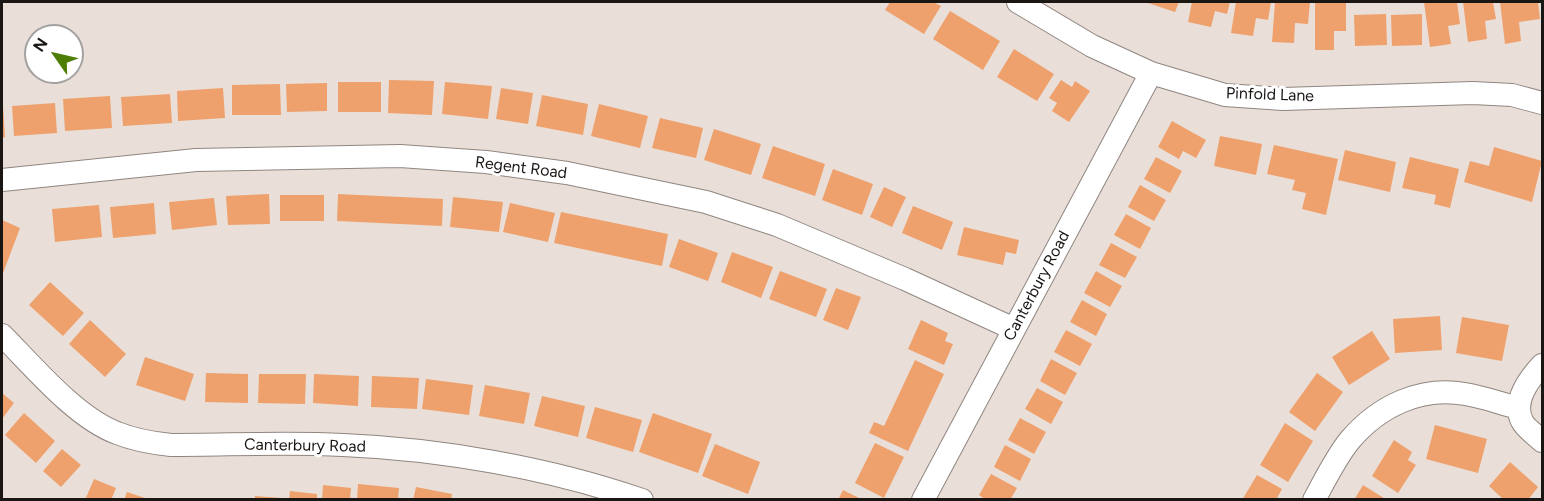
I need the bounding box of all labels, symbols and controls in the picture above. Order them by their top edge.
north arrow [24,24,84,84]
text: N [29,34,52,55]
street label: Pinfold Lane [1226,84,1314,106]
street label: Regent Road [474,153,568,183]
street label: Canterbury Road [1000,228,1074,344]
street label: Canterbury Road [244,435,366,457]

